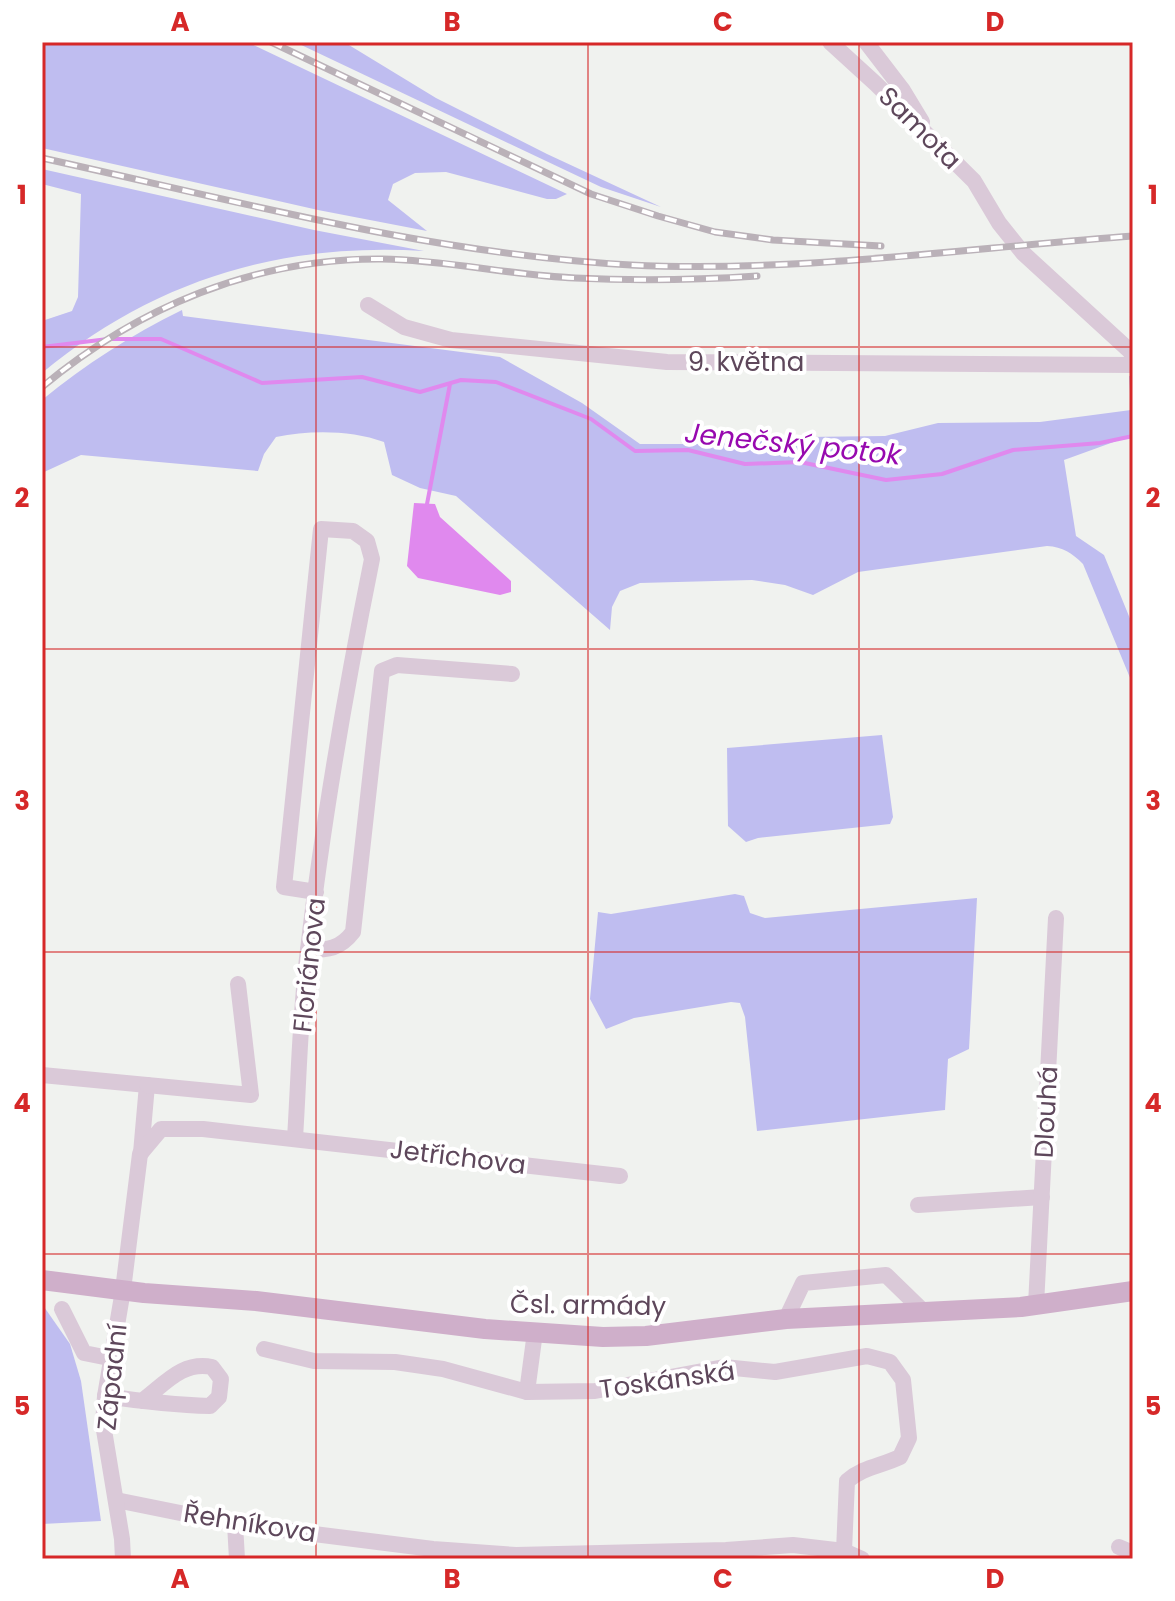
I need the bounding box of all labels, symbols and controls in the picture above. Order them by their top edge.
text: A [170,4,190,40]
text: B [443,4,461,40]
text: C [713,4,733,40]
text: D [986,4,1005,40]
street label: Samota [871,79,969,177]
text: 1 [17,177,27,213]
text: 1 [1148,177,1158,213]
street label: 9. května [688,344,804,380]
water label: Jenečský potok [683,413,905,475]
text: 2 [15,480,30,516]
text: 2 [1146,480,1161,516]
text: 3 [14,783,30,819]
text: 3 [1145,783,1161,819]
street label: Floriánova [284,896,334,1034]
street label: Dlouhá [1026,1065,1066,1159]
text: 4 [13,1085,31,1121]
text: 4 [1144,1085,1162,1121]
street label: Jetřichova [388,1131,528,1183]
street label: Čsl. armády [510,1286,667,1324]
street label: Západní [88,1322,136,1432]
street label: Toskánská [597,1353,737,1407]
text: 5 [14,1388,30,1424]
text: 5 [1145,1388,1161,1424]
street label: Řehníkova [181,1495,319,1551]
text: A [170,1561,190,1597]
text: B [443,1561,461,1597]
text: C [713,1561,733,1597]
text: D [986,1561,1005,1597]

